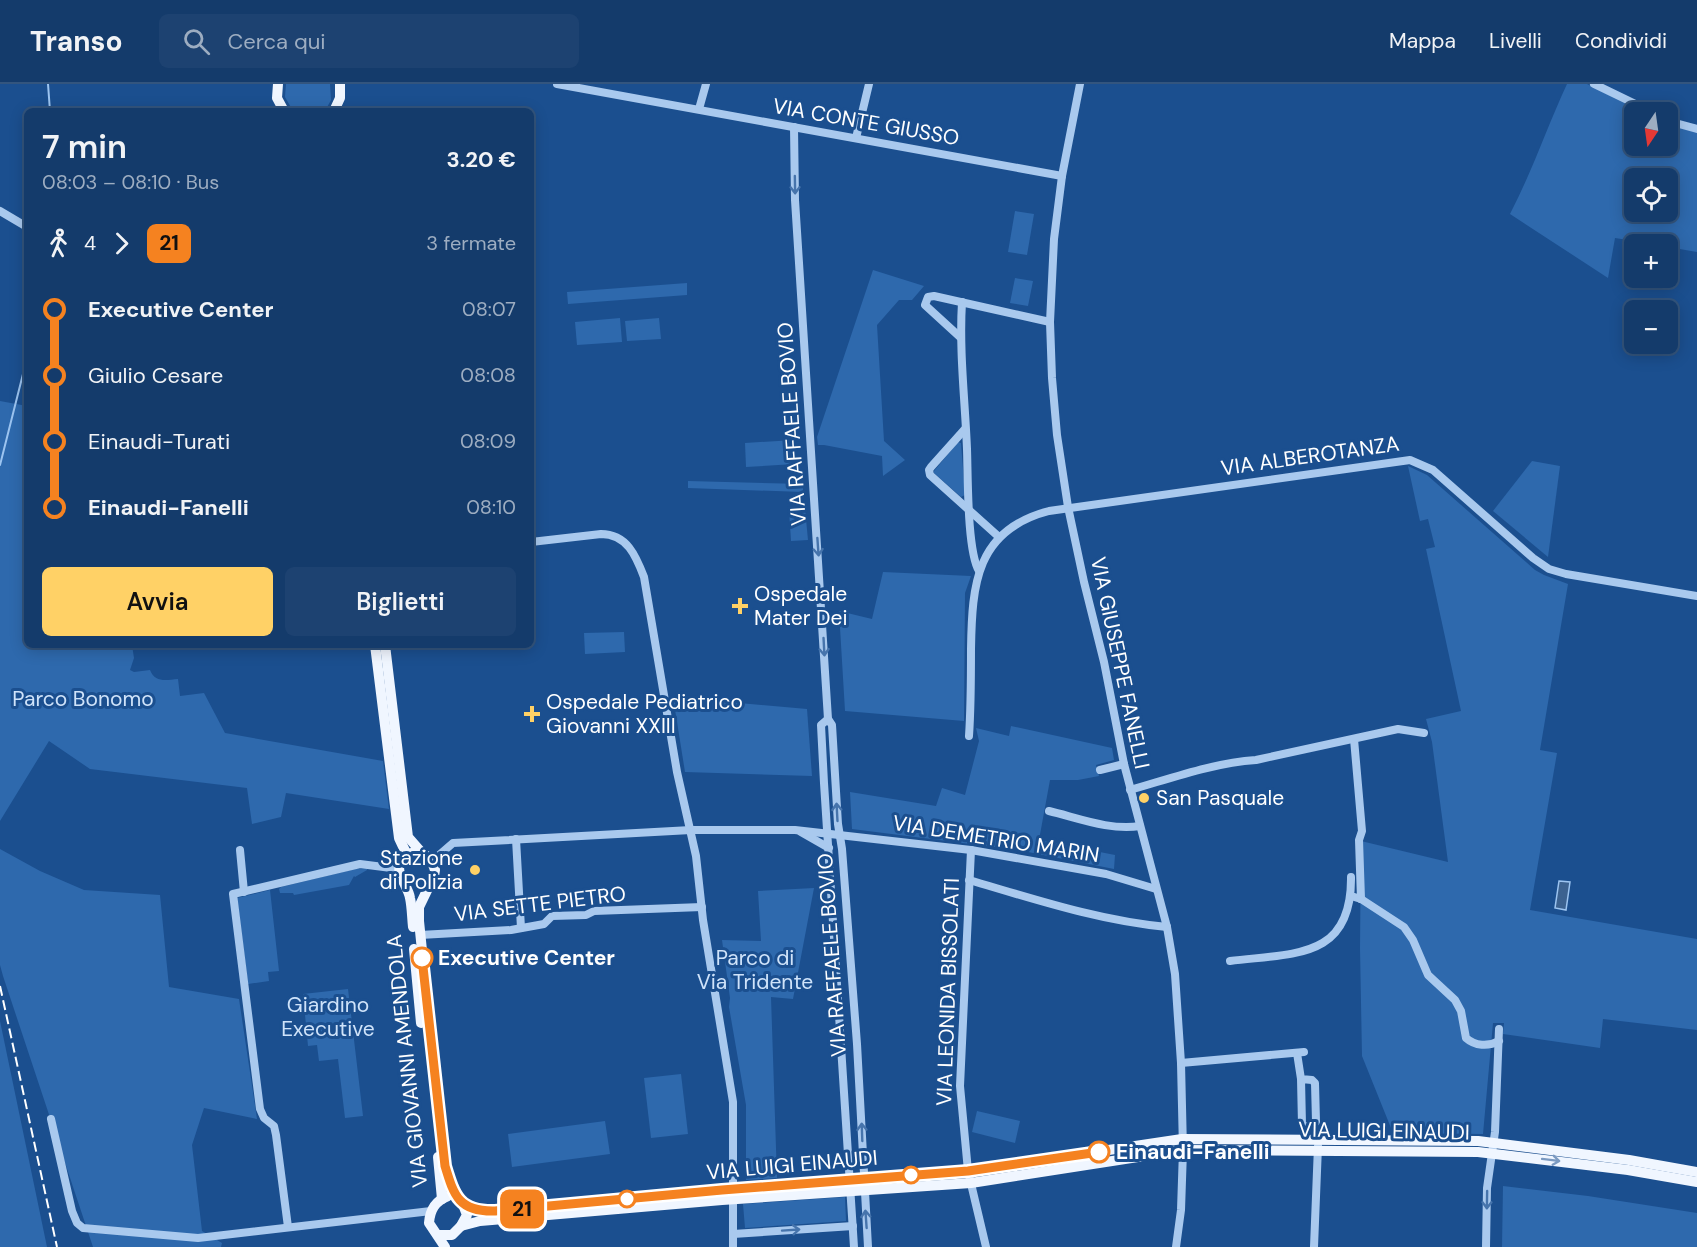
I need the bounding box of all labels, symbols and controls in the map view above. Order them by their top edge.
search box [159,14,579,68]
text: Transo [30,23,123,60]
icon: search [180,25,213,58]
text: Cerca qui [228,27,326,56]
text: Mappa [1389,27,1456,55]
text: Livelli [1489,27,1542,55]
text: Condividi [1575,27,1667,55]
street label: VIA CONTE GIUSSO [771,92,961,152]
north arrow [1624,102,1678,156]
map controls [1624,102,1678,354]
text: 7 min [42,125,127,168]
text: 3.20 € [447,145,516,174]
button: locate [1624,168,1678,222]
text: 08:03 – 08:10 · Bus [42,169,219,195]
one-way arrow [789,175,801,195]
icon: walk [42,227,75,260]
icon: forward [105,227,138,260]
text: 21 [159,229,179,257]
text: 4 [84,230,96,256]
text: 3 fermate [426,230,516,256]
button: + [1624,234,1678,288]
text: Executive Center [88,295,273,324]
text: 08:07 [462,296,516,322]
button: − [1624,300,1678,354]
street label: VIA RAFFAELE BOVIO [771,321,813,527]
text: Giulio Cesare [88,361,223,390]
text: 08:08 [460,362,516,388]
text: Einaudi-Turati [88,427,230,456]
text: 08:09 [460,428,516,454]
street label: VIA ALBEROTANZA [1219,430,1401,482]
text: Einaudi-Fanelli [88,493,249,522]
text: 08:10 [466,494,516,520]
one-way arrow [813,537,824,557]
street label: VIA GIUSEPPE FANELLI [1084,554,1156,772]
button: Avvia [42,567,273,636]
button: Biglietti [285,567,516,636]
place label: Ospedale Mater Dei [754,580,847,632]
marker: Ospedale Mater Dei [731,597,749,615]
one-way arrow [819,637,830,657]
park label: Parco Bonomo [12,685,154,713]
place label: Ospedale Pediatrico Giovanni XXIII [546,688,743,740]
marker: Ospedale Pediatrico Giovanni XXIII [523,705,541,723]
place label: San Pasquale [1156,784,1284,812]
marker: San Pasquale [1137,791,1151,805]
one-way arrow [832,802,843,822]
street label: VIA DEMETRIO MARIN [891,809,1101,869]
place label: Stazione di Polizia [379,844,463,896]
street label: VIA RAFFAELE BOVIO [811,852,853,1058]
marker: Stazione di Polizia [468,863,482,877]
street label: VIA LEONIDA BISSOLATI [930,877,966,1107]
street label: VIA SETTE PIETRO [452,880,628,928]
street label: VIA GIOVANNI AMENDOLA [380,933,434,1189]
place label: Executive Center [438,944,615,972]
park label: Parco di Via Tridente [697,944,813,996]
marker: Executive Center [411,947,433,969]
park label: Giardino Executive [281,991,375,1043]
street label: VIA LUIGI EINAUDI [1298,1116,1470,1146]
one-way arrow [856,1122,867,1142]
place label: Einaudi-Fanelli [1116,1138,1269,1166]
marker: Einaudi-Fanelli [1088,1141,1110,1163]
street label: VIA LUIGI EINAUDI [705,1144,879,1186]
one-way arrow [1541,1155,1561,1166]
unlabelled marker [902,1166,920,1184]
one-way arrow [1481,1189,1493,1209]
line badge: 21 [495,1190,549,1228]
unlabelled marker [618,1190,636,1208]
text: 21 [512,1195,532,1223]
one-way arrow [860,1209,871,1229]
one-way arrow [781,1225,801,1236]

